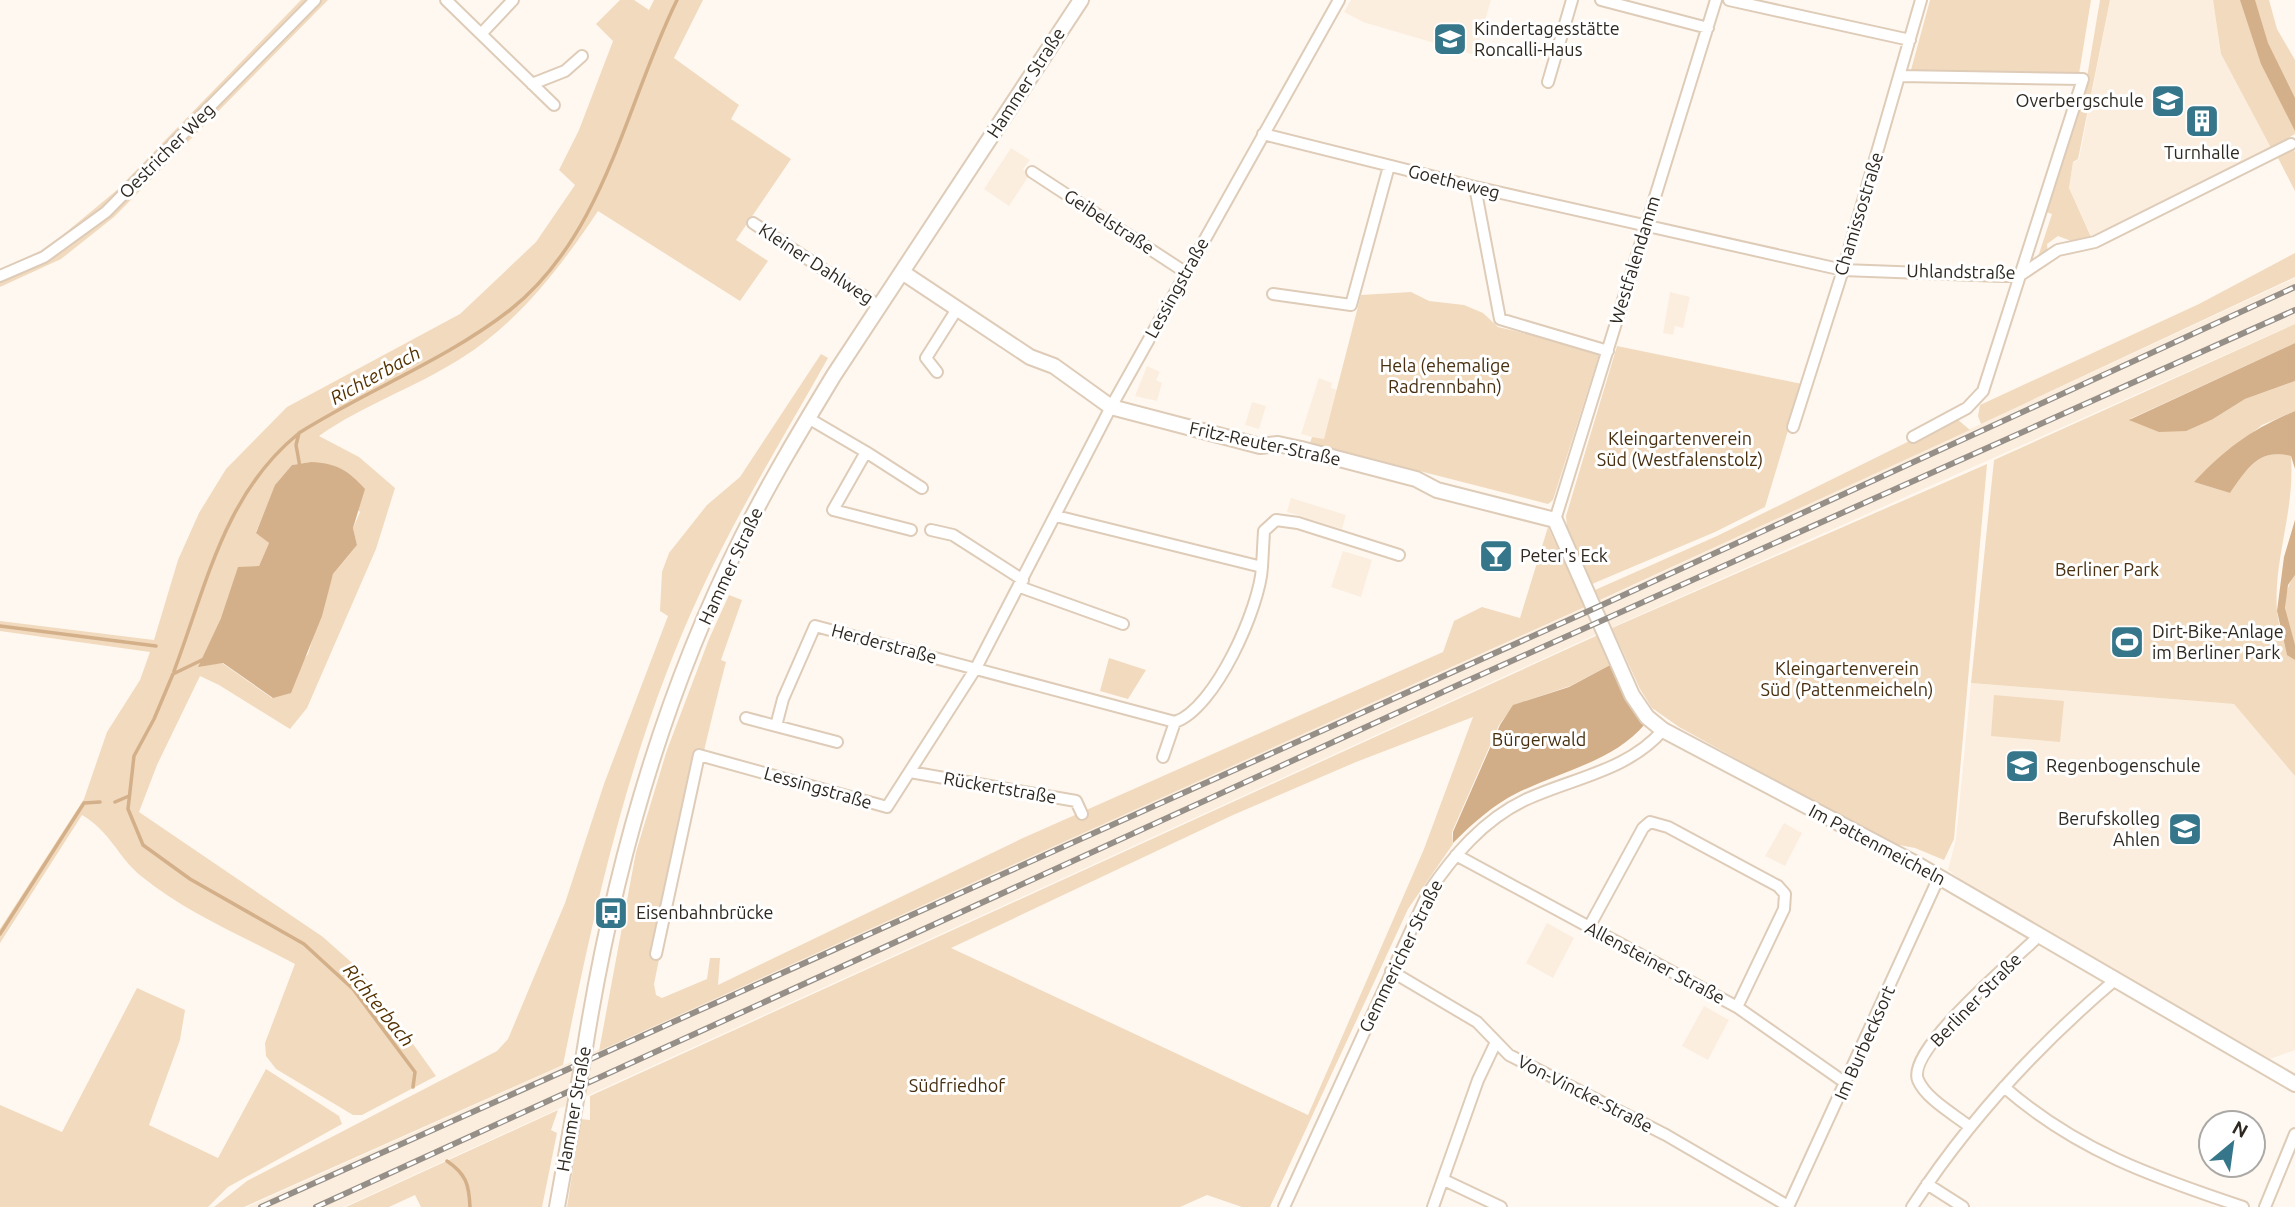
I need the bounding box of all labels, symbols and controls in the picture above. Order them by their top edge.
place label: Kindertagesstätte Roncalli-Haus [1474,18,1620,59]
school or university icon: Kindertagesstätte Roncalli-Haus [1431,20,1469,58]
street label: Hammer Straße [982,24,1068,141]
school or university icon: Overbergschule [2149,82,2187,120]
place label: Overbergschule [2016,90,2144,110]
street label: Oestricher Weg [115,99,218,202]
building icon: Turnhalle [2183,102,2221,140]
place label: Turnhalle [2164,142,2240,162]
street label: Chamissostraße [1830,149,1886,278]
street label: Goetheweg [1406,160,1502,202]
street label: Geibelstraße [1061,185,1158,258]
street label: Westfalendamm [1605,193,1663,326]
street label: Kleiner Dahlweg [756,219,877,308]
street label: Lessingstraße [1140,234,1212,341]
street label: Uhlandstraße [1906,260,2016,282]
water label: Richterbach [326,341,424,409]
park label: Hela (ehemalige Radrennbahn) [1380,355,1510,397]
street label: Fritz-Reuter-Straße [1188,417,1343,469]
park label: Kleingartenverein Süd (Westfalenstolz) [1597,428,1763,470]
street label: Hammer Straße [694,504,766,627]
bar icon: Peter's Eck [1477,537,1515,575]
place label: Peter's Eck [1520,545,1608,565]
park label: Berliner Park [2055,559,2159,579]
street label: Herderstraße [829,619,939,667]
place label: Dirt-Bike-Anlage im Berliner Park [2152,621,2284,662]
sports icon: Dirt-Bike-Anlage im Berliner Park [2108,623,2146,661]
park label: Kleingartenverein Süd (Pattenmeicheln) [1760,658,1934,700]
park label: Bürgerwald [1492,729,1586,749]
school or university icon: Regenbogenschule [2003,747,2041,785]
place label: Regenbogenschule [2046,755,2201,775]
street label: Lessingstraße [762,762,875,812]
street label: Rückertstraße [942,767,1058,807]
street label: Im Pattenmeicheln [1806,800,1949,889]
place label: Berufskolleg Ahlen [2058,808,2160,849]
school or university icon: Berufskolleg Ahlen [2166,810,2204,848]
street label: Gemmericher Straße [1355,876,1446,1035]
bus stop icon: Eisenbahnbrücke [592,894,630,932]
place label: Eisenbahnbrücke [636,902,774,922]
street label: Allensteiner Straße [1582,917,1729,1007]
street label: Berliner Straße [1926,949,2025,1050]
water label: Richterbach [339,959,419,1051]
street label: Im Burbecksort [1830,982,1898,1103]
street label: Hammer Straße [552,1045,594,1173]
street label: Von-Vincke-Straße [1515,1050,1656,1136]
park label: Südfriedhof [909,1075,1005,1095]
north arrow [2197,1109,2267,1179]
text: N [2229,1116,2252,1142]

